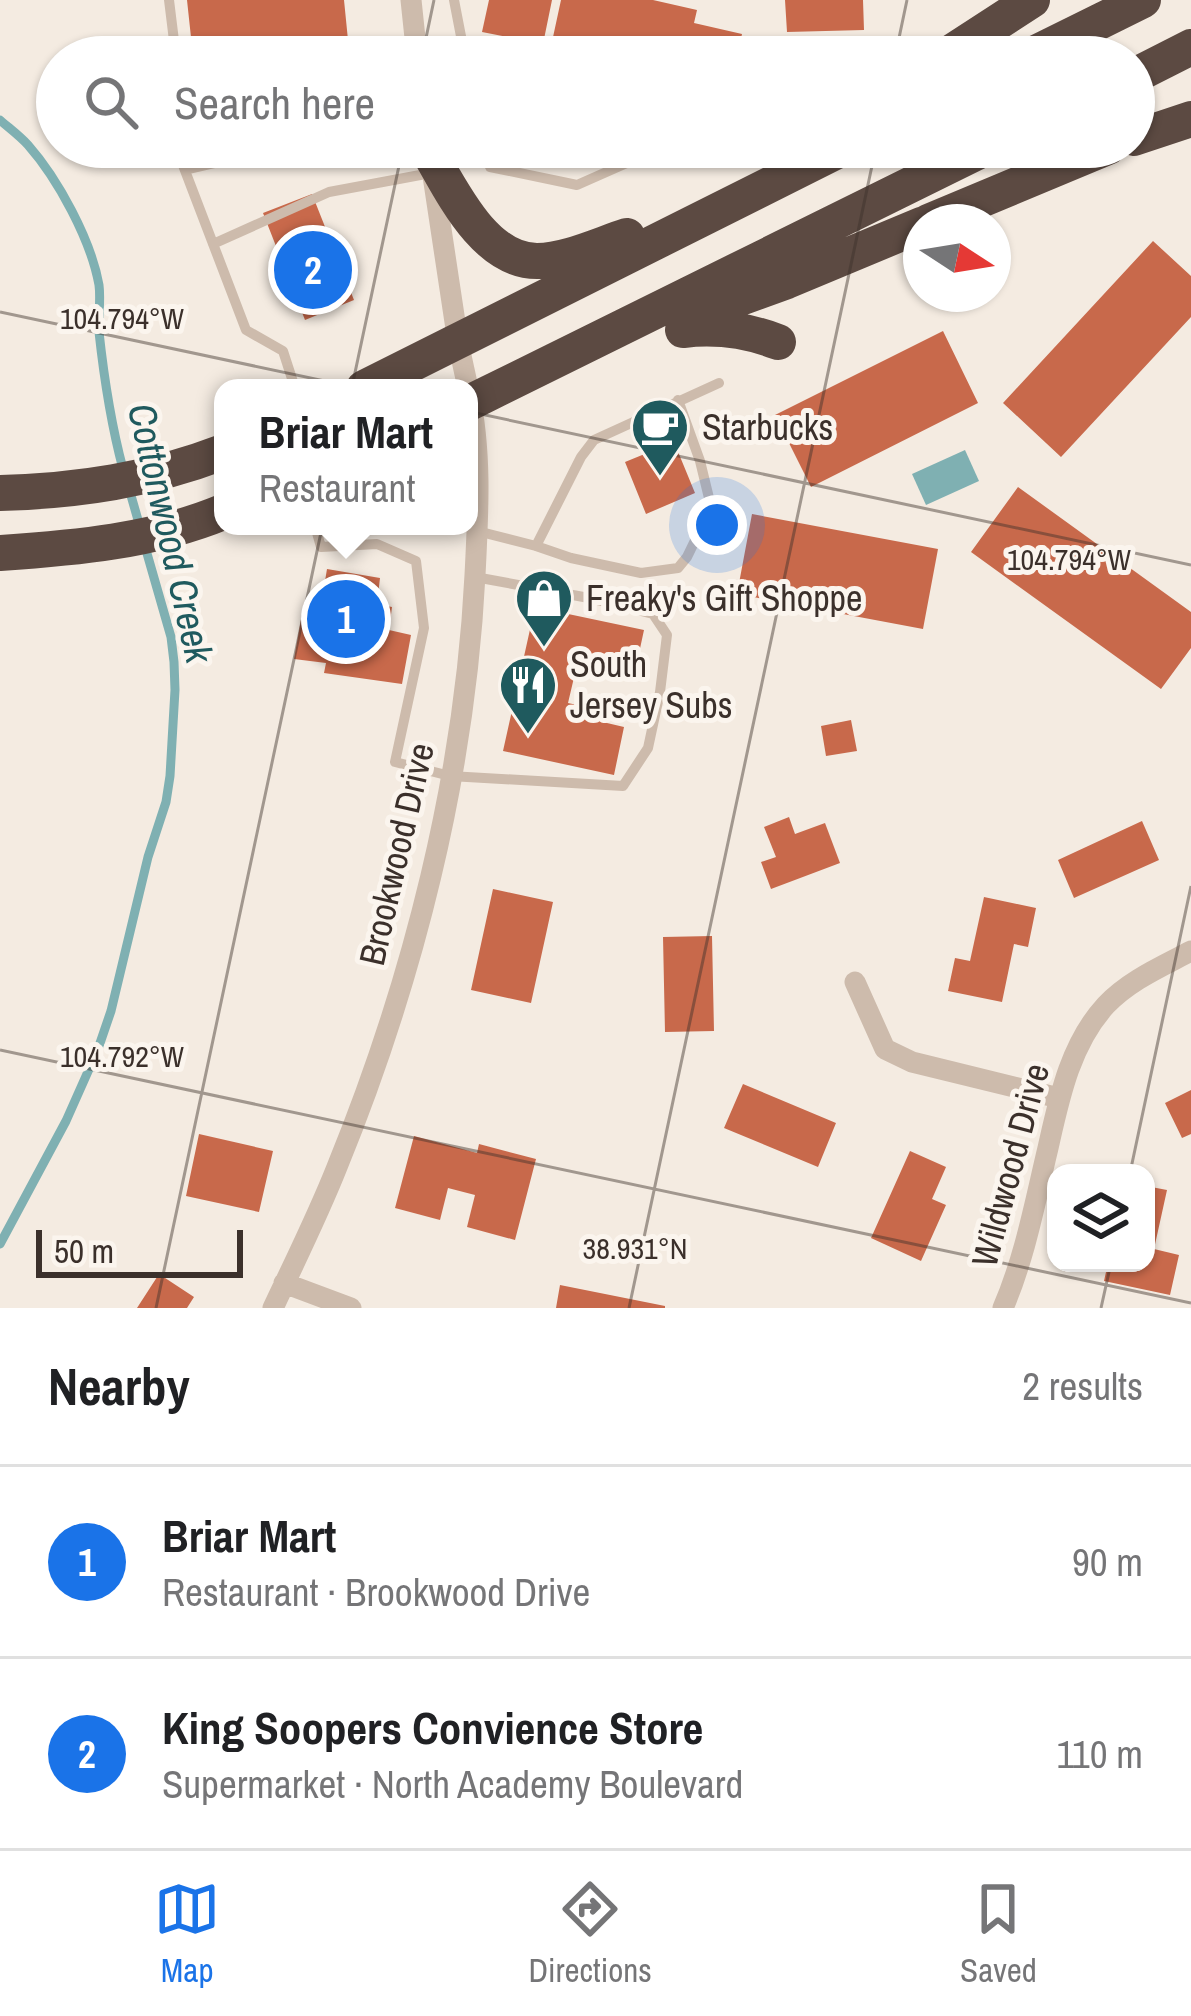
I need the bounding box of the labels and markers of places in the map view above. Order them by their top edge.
pin: 2 [274,225,352,315]
cafe icon: Starbucks [629,396,691,478]
place label: Starbucks [702,403,833,451]
shop icon: Freaky's Gift Shoppe [513,567,575,649]
pin: 1 [307,574,385,664]
place label: Freaky's Gift Shoppe [586,574,862,622]
place label: South Jersey Subs [570,640,732,729]
restaurant icon: South Jersey Subs [497,654,559,736]

